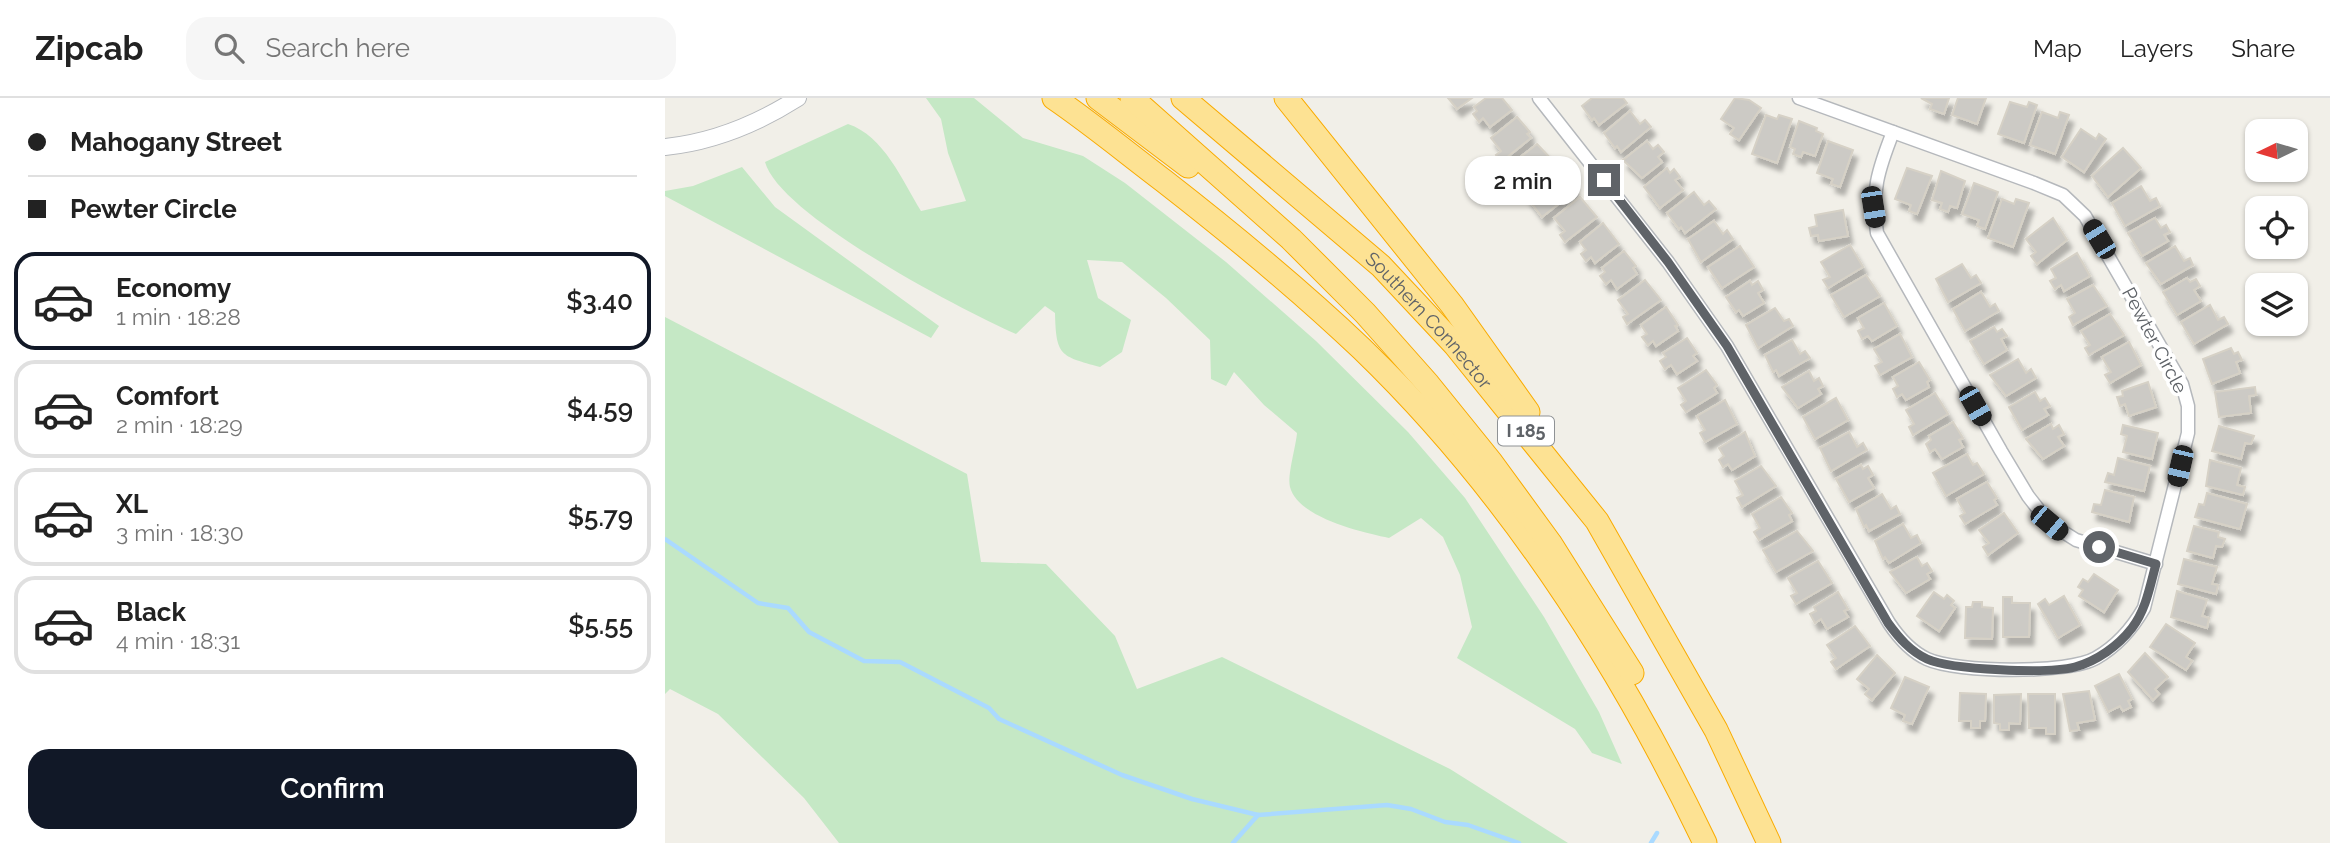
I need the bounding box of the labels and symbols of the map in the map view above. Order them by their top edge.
north arrow [2245,119,2308,182]
callout: 2 min [1464,155,1579,204]
route end [1588,164,1620,196]
car [1860,185,1887,229]
car [2080,216,2119,262]
street label: Southern Connector [1361,247,1497,393]
street label: Pewter Circle [2118,283,2192,397]
car [1956,383,1995,429]
road number: I 185 [1498,416,1554,446]
car [2166,443,2195,489]
car [2027,501,2072,545]
route start [2083,531,2115,563]

